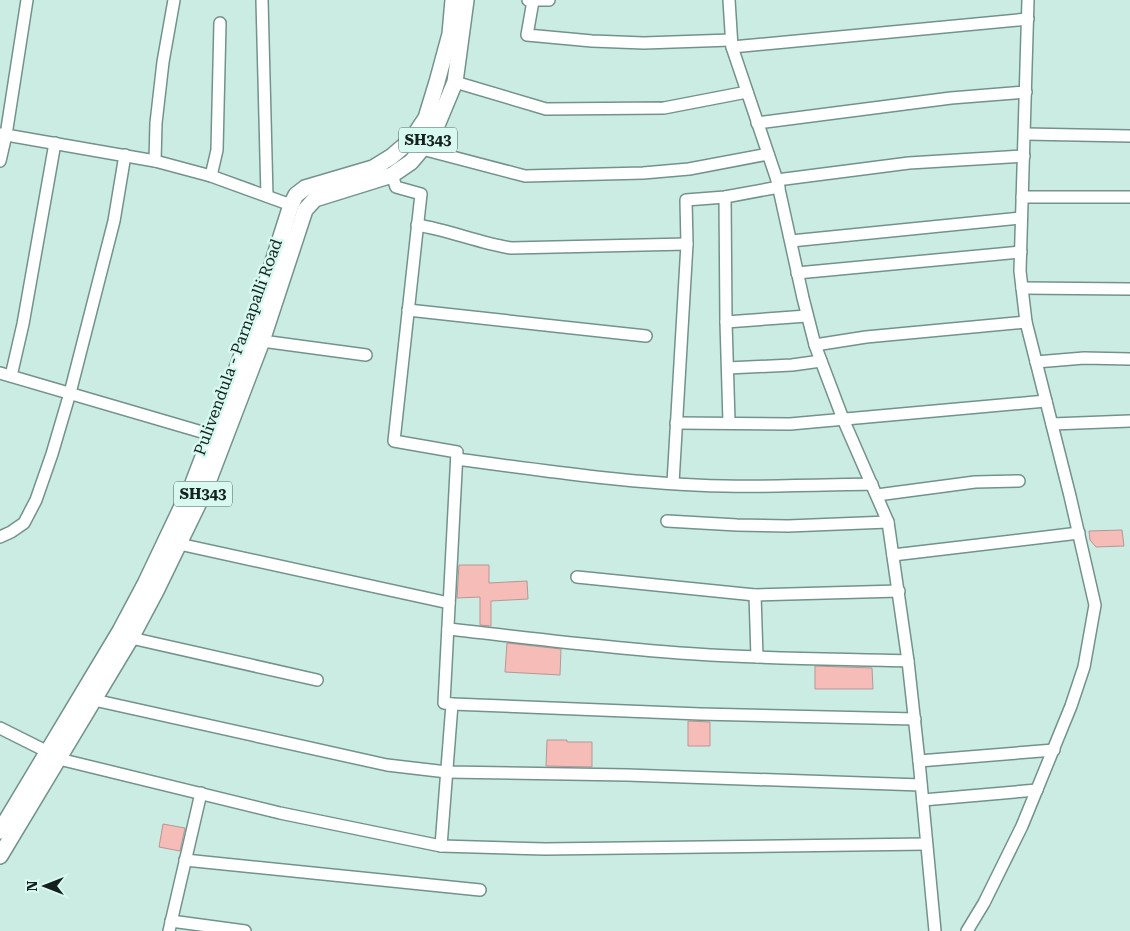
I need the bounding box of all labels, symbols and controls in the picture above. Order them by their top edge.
road number: SH343 [399,128,457,152]
street label: Pulivendula - Parnapalli Road [190,236,286,458]
road number: SH343 [174,482,232,506]
north arrow [20,861,70,911]
text: N [24,880,40,891]

